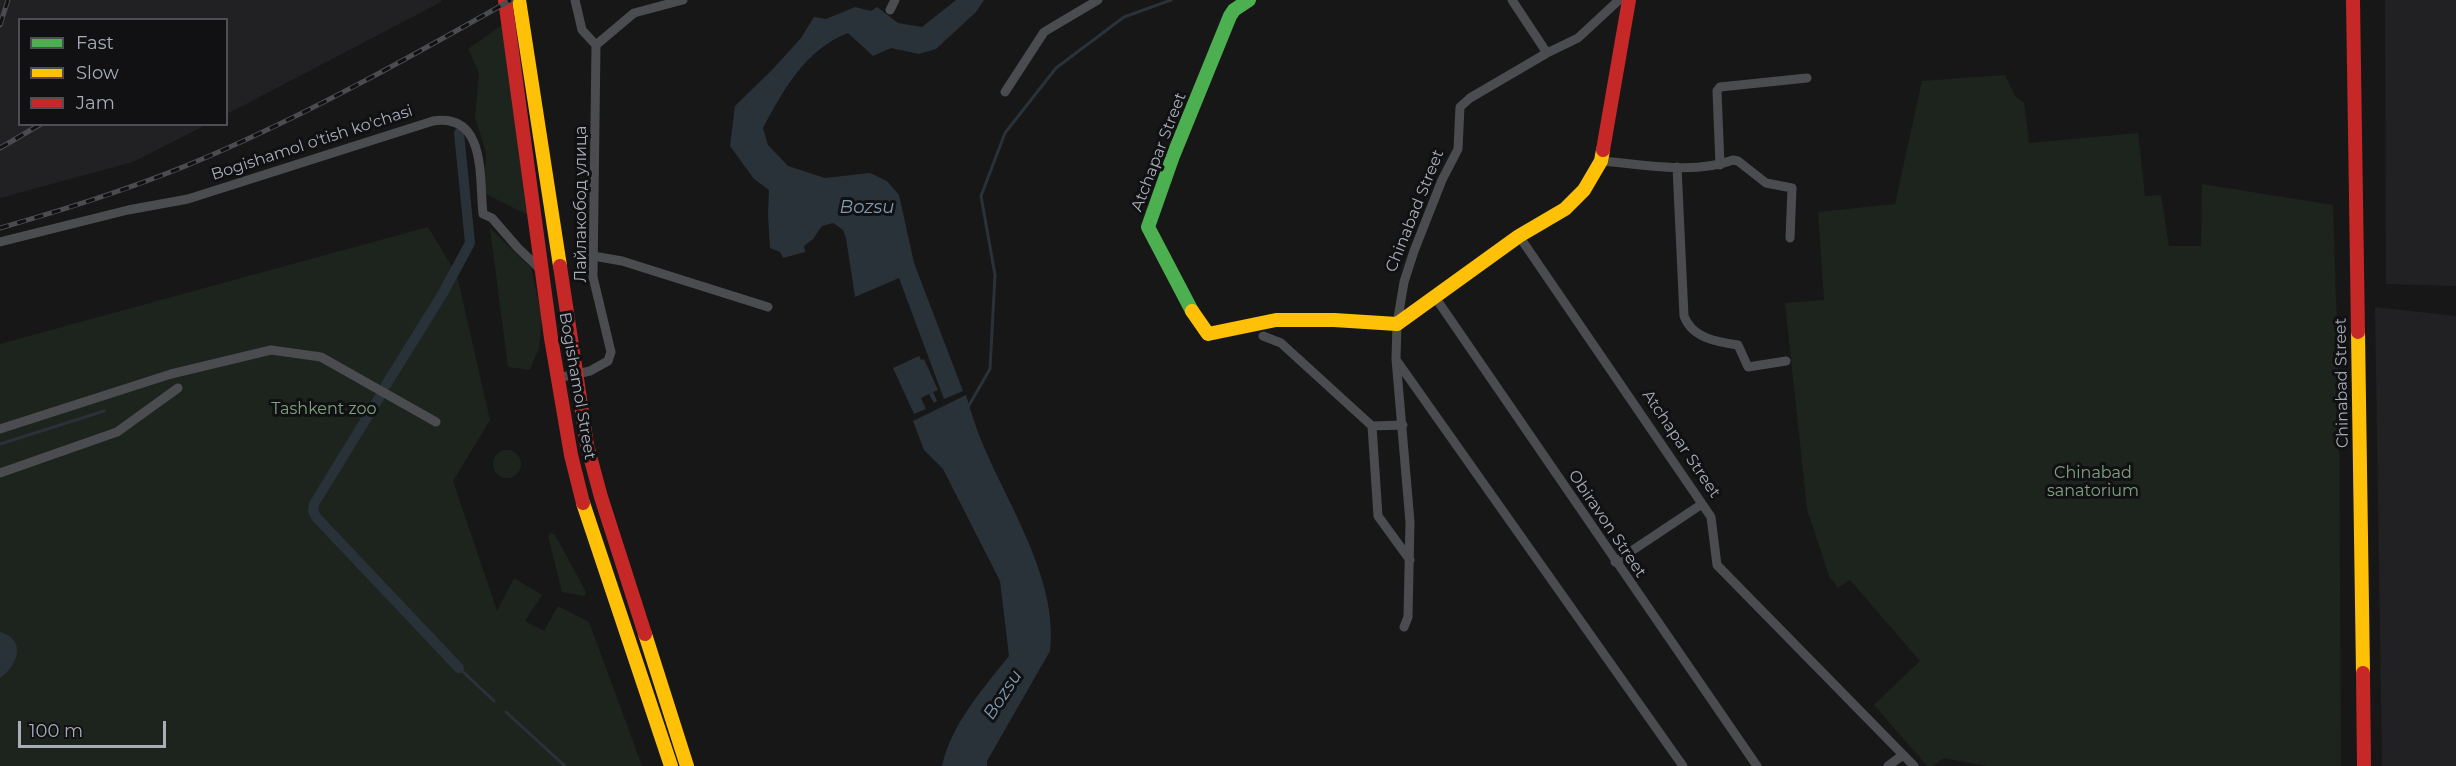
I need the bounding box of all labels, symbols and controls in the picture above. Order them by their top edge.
legend [18,18,228,126]
text: Fast [76,32,114,54]
text: Slow [76,62,119,84]
street label: Atchapar Street [1127,90,1191,214]
text: Jam [76,92,115,114]
street label: Bogishamol o'tish ko'chasi [209,101,415,185]
street label: Лайлакобод улица [571,126,591,282]
street label: Chinabad Street [1382,147,1448,275]
water label: Bozsu [840,197,894,219]
street label: Bogishamol Street [555,311,599,461]
street label: Chinabad Street [2331,318,2353,448]
street label: Atchapar Street [1638,386,1724,502]
park label: Tashkent zoo [271,399,377,419]
park label: Chinabad sanatorium [2047,463,2139,501]
street label: Obiravon Street [1564,467,1650,581]
water label: Bozsu [979,666,1027,724]
scale bar [21,709,170,747]
text: 100 m [29,720,83,742]

